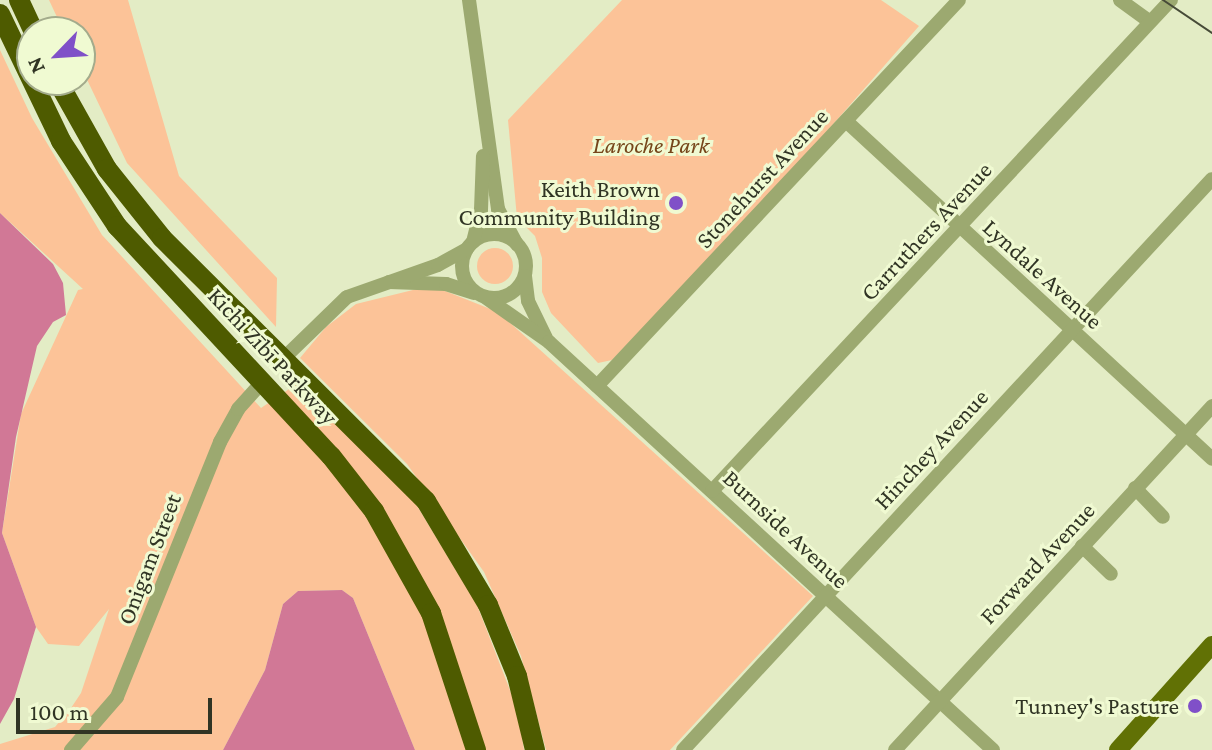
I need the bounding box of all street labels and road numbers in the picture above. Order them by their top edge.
street label: Stonehurst Avenue [690,102,834,254]
street label: Carruthers Avenue [854,156,998,306]
street label: Lyndale Avenue [977,213,1109,335]
street label: Kichi Zībī Parkway [202,281,344,431]
street label: Hinchey Avenue [868,383,994,515]
street label: Burnside Avenue [717,463,855,595]
street label: Onigam Street [111,489,187,629]
street label: Forward Avenue [973,496,1101,630]

